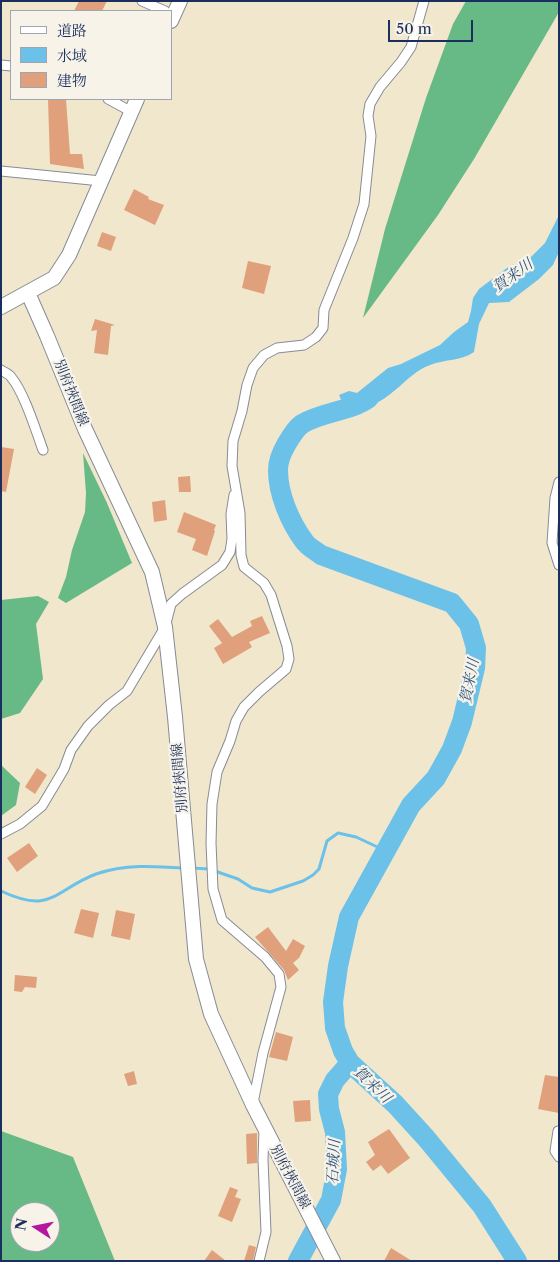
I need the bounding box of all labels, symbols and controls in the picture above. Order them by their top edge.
legend [10,10,172,100]
scale bar [390,10,475,42]
text: 50 m [396,19,432,38]
text: 道路 [57,21,87,40]
text: 水域 [57,46,87,65]
text: 建物 [57,71,87,90]
water label: 賀来川 [490,255,536,297]
street label: 別府挾間線 [50,357,92,429]
water label: 賀来川 [457,657,483,705]
street label: 別府挾間線 [169,742,191,814]
water label: 賀来川 [350,1063,394,1107]
water label: 石城川 [324,1139,344,1185]
street label: 別府挾間線 [266,1142,314,1212]
north arrow [10,1202,60,1252]
text: N [11,1217,31,1232]

